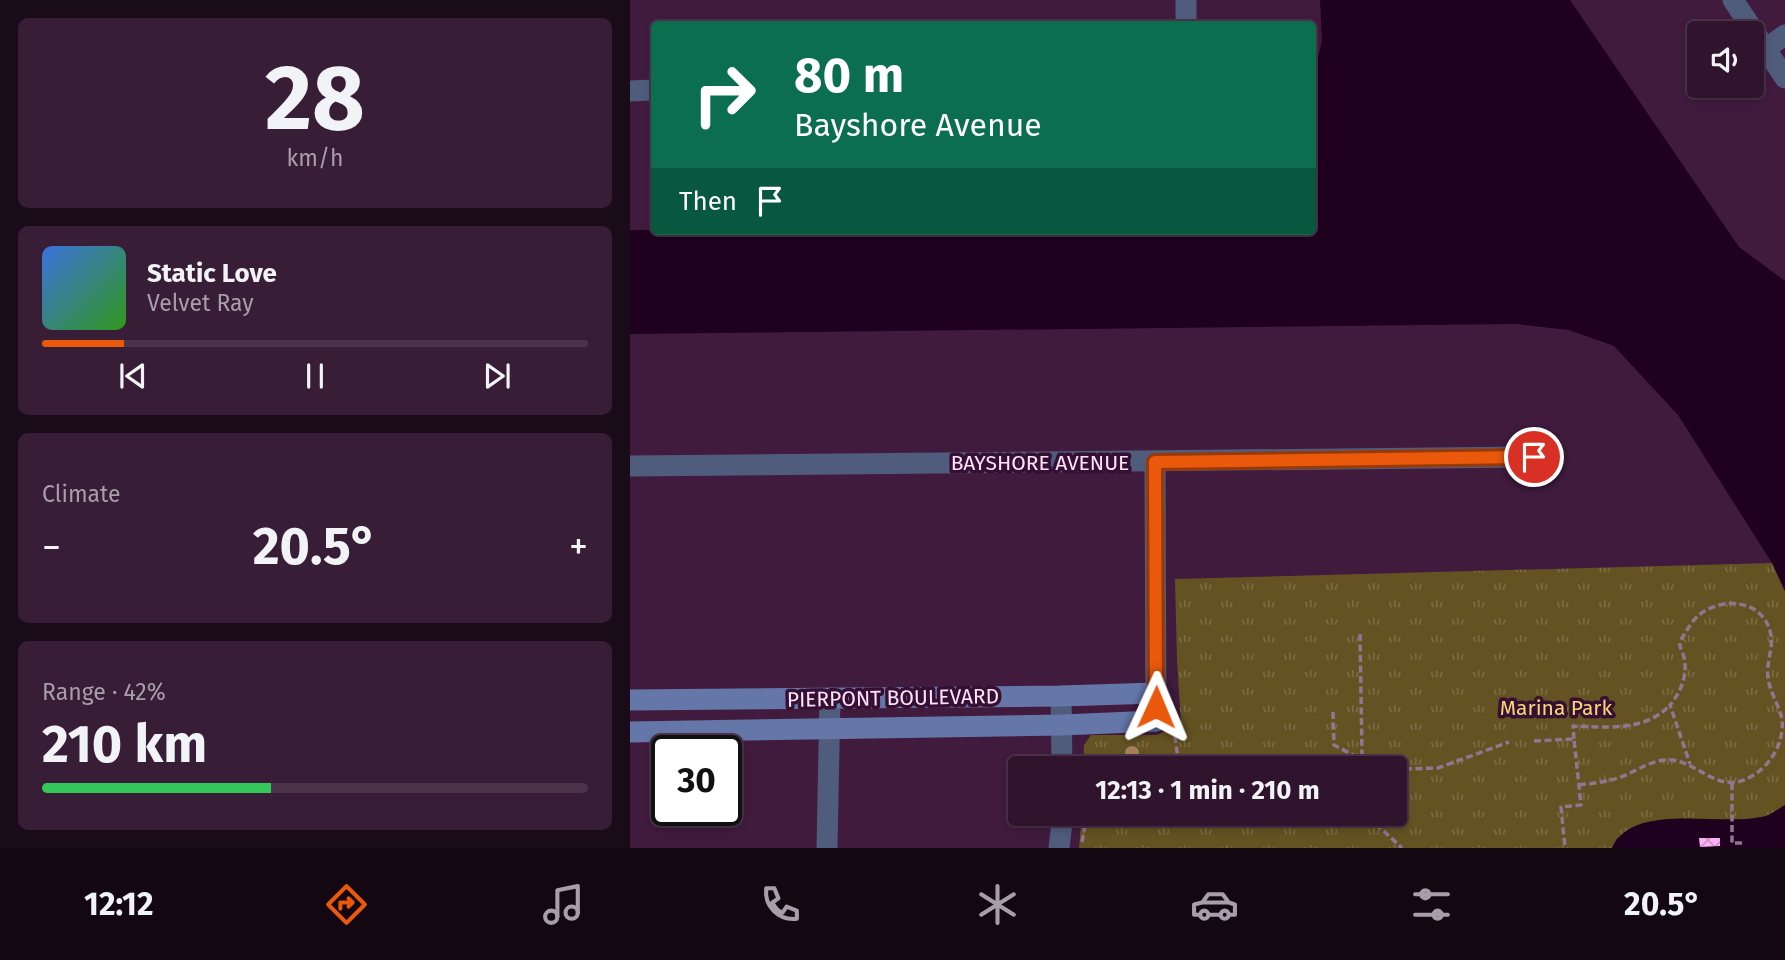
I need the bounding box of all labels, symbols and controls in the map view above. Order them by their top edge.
map controls [1687,21,1764,98]
button: sound [1687,21,1764,98]
text: 28 [265,44,365,153]
text: 80 m [794,46,904,105]
icon: right [679,49,770,140]
text: Bayshore Avenue [794,106,1042,144]
text: km/h [287,144,343,172]
icon: arrive [751,182,789,220]
text: Then [679,186,737,217]
text: Static Love [147,258,277,289]
text: Velvet Ray [147,289,254,317]
icon: previous [114,357,152,395]
icon: pause [296,357,334,395]
icon: next [478,357,516,395]
pin [1504,427,1564,487]
icon: arrive [1515,438,1553,476]
street label: BAYSHORE AVENUE [951,450,1129,476]
text: Climate [42,480,121,508]
text: 20.5° [253,515,377,578]
text: − [42,524,61,570]
text: + [569,524,588,570]
position arrow [1119,670,1193,744]
text: Range · 42% [42,678,166,706]
street label: PIERPONT BOULEVARD [787,683,999,713]
park label: Marina Park [1500,695,1612,721]
text: 210 km [42,713,207,776]
speed limit sign: 30 [651,735,742,826]
text: 12:13 · 1 min · 210 m [1095,775,1320,806]
icon: directions [322,880,371,929]
icon: music [539,880,588,929]
icon: phone [756,880,805,929]
icon: climate [973,880,1022,929]
icon: car [1190,880,1239,929]
icon: filters [1407,880,1456,929]
text: 12:12 [84,885,153,923]
text: 20.5° [1624,885,1701,923]

